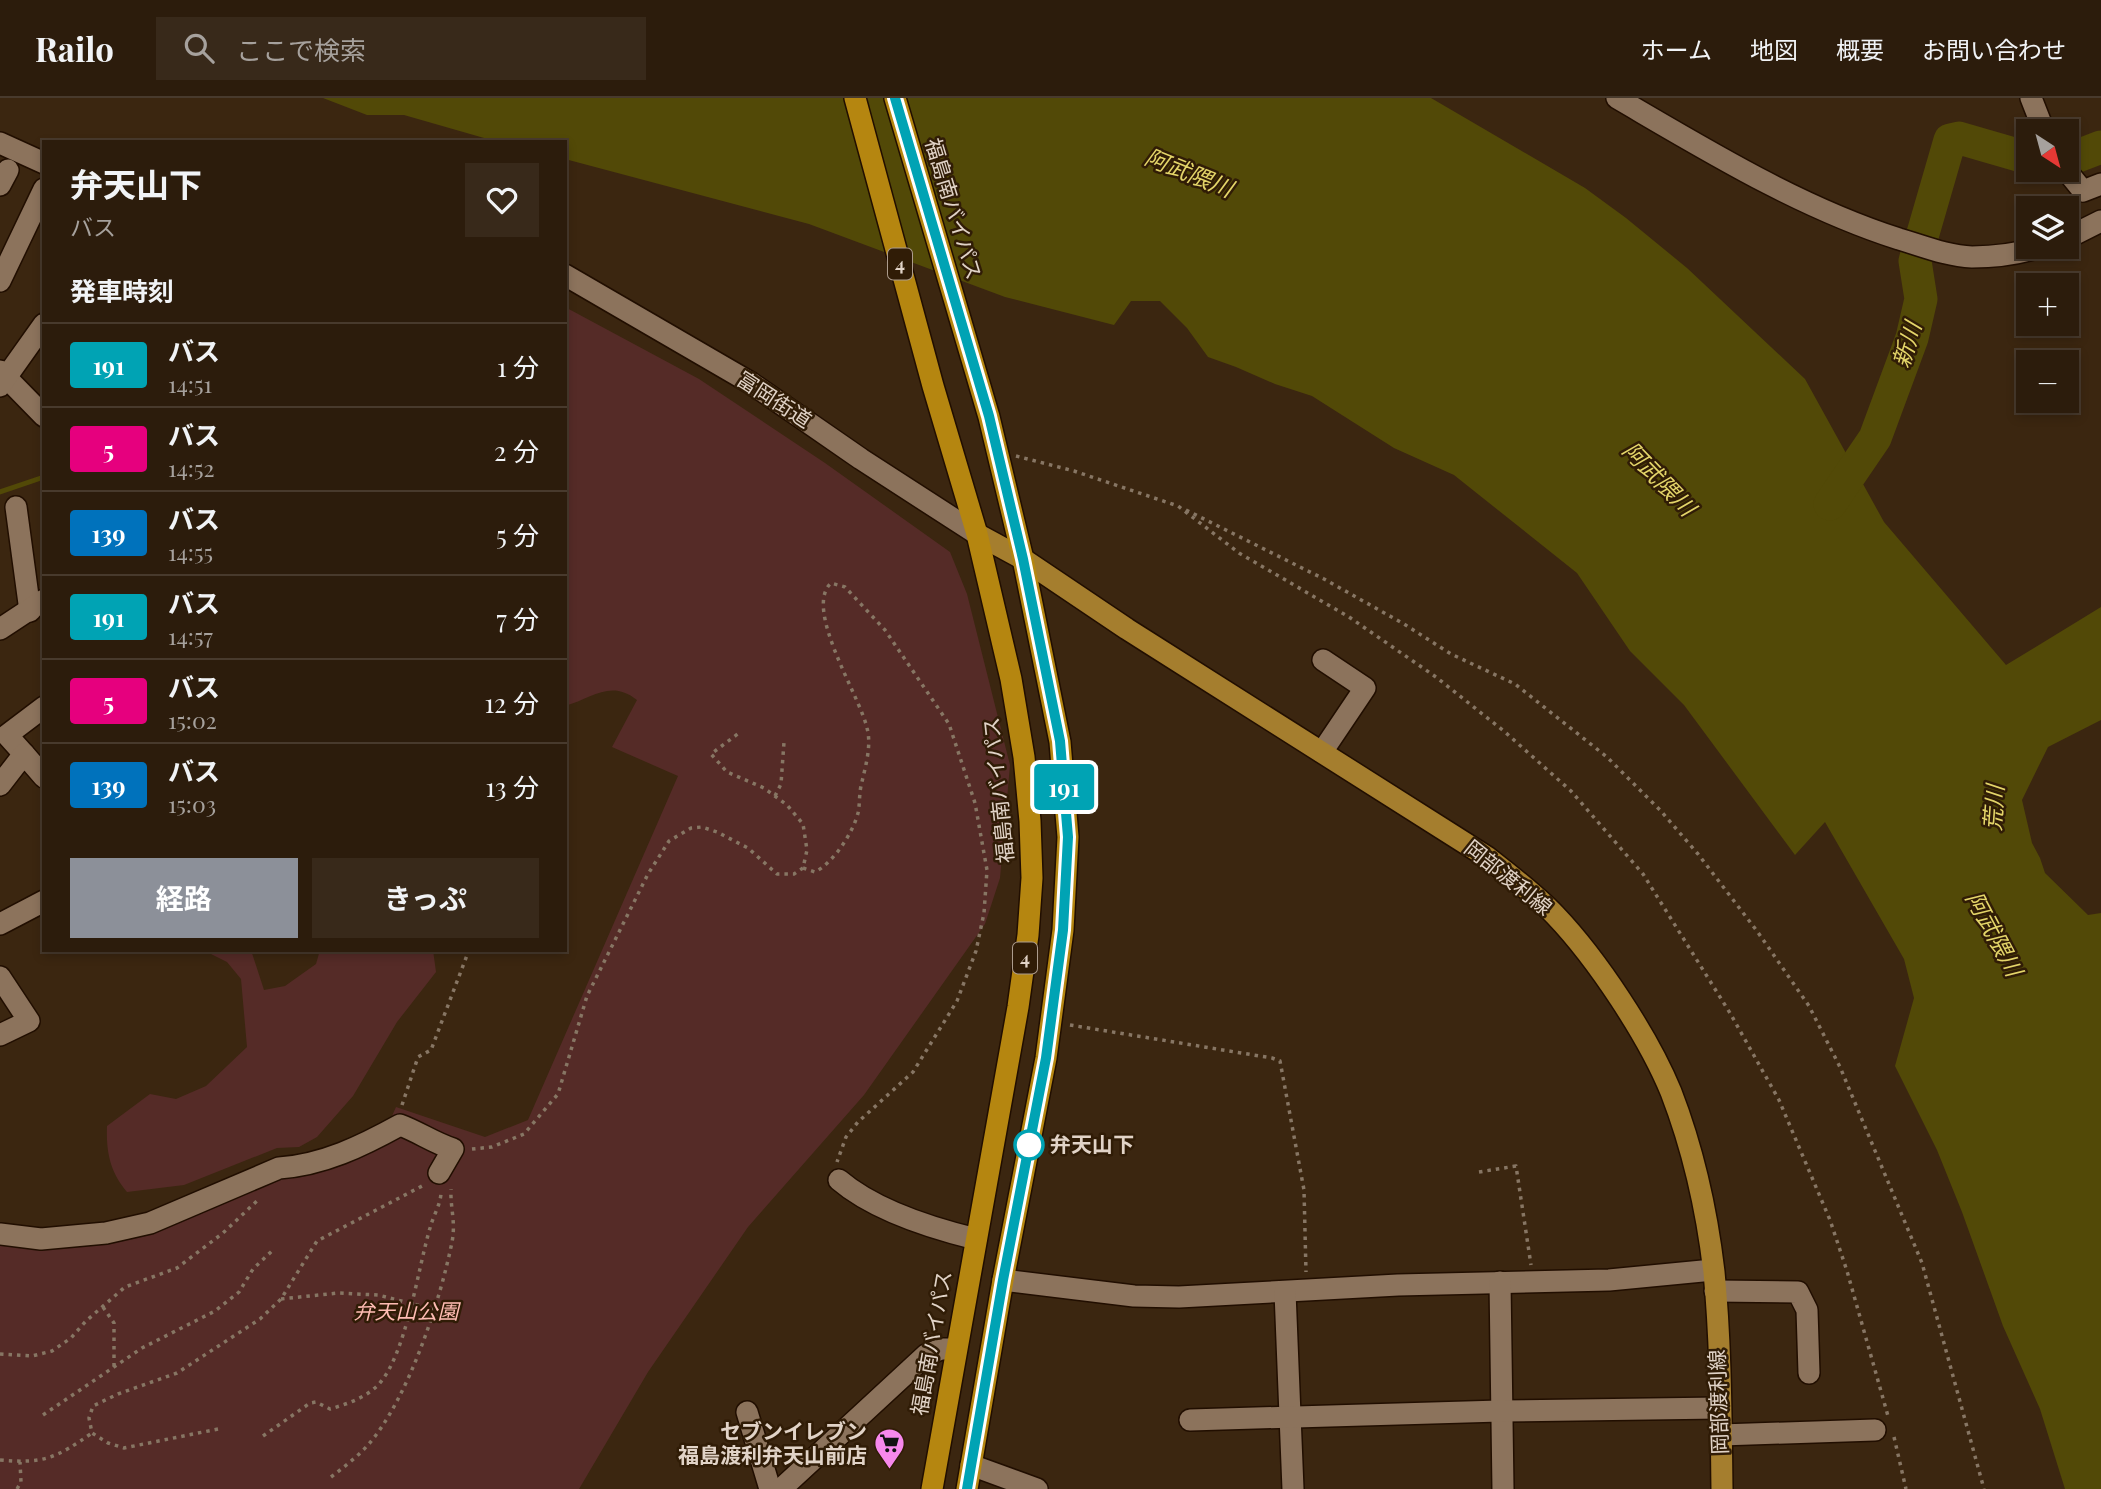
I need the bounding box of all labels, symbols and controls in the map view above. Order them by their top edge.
search box [156,17,646,80]
text: Railo [35,26,114,70]
icon: search [180,29,218,67]
text: ここで検索 [236,32,366,67]
text: ホーム [1641,33,1712,65]
text: 地図 [1750,33,1798,65]
text: 概要 [1836,33,1884,65]
text: お問い合わせ [1922,33,2066,65]
north arrow [2016,119,2079,182]
map controls [2016,119,2079,413]
street label: 福島南バイパス [920,134,990,283]
water label: 阿武隈川 [1141,140,1241,204]
text: 弁天山下 [70,161,202,205]
button: heart [465,163,539,237]
button: layers [2016,196,2079,259]
text: バス [70,211,116,242]
road number: 4 [888,248,912,280]
text: 発車時刻 [70,273,174,308]
button: + [2016,273,2079,336]
water label: 新川 [1884,315,1928,371]
text: バス [168,333,220,368]
text: 191 [93,349,124,381]
text: 1 分 [497,349,539,384]
button: − [2016,350,2079,413]
street label: 富岡街道 [732,364,818,433]
text: 14:51 [168,368,212,399]
text: バス [168,417,220,452]
text: 5 [103,433,114,465]
text: 2 分 [494,433,539,468]
water label: 阿武隈川 [1617,434,1705,524]
text: 14:52 [168,452,215,483]
text: バス [168,501,220,536]
text: 139 [91,517,126,549]
text: 5 分 [496,517,539,552]
text: 14:55 [168,536,213,567]
text: バス [168,585,220,620]
text: 191 [93,601,124,633]
text: 7 分 [496,601,539,636]
text: 14:57 [168,620,213,651]
text: バス [168,669,220,704]
text: 5 [103,685,114,717]
text: 12 分 [484,685,539,720]
text: 15:02 [168,704,217,735]
street label: 福島南バイパス [975,716,1019,865]
text: バス [168,753,220,788]
line badge: 191 [1024,764,1104,810]
text: 139 [91,769,126,801]
text: 13 分 [486,769,539,804]
text: 191 [1048,771,1080,803]
water label: 荒川 [1975,781,2010,832]
text: 15:03 [168,788,216,819]
street label: 岡部渡利線 [1460,833,1559,920]
button: 経路 [70,858,298,938]
button: きっぷ [312,858,539,938]
water label: 阿武隈川 [1960,885,2032,984]
road number: 4 [1013,943,1037,974]
place label: 弁天山下 [1050,1129,1134,1157]
marker: 弁天山下 [1014,1130,1044,1160]
street label: 福島南バイパス [904,1268,957,1417]
park label: 弁天山公園 [354,1296,461,1324]
street label: 岡部渡利線 [1701,1349,1733,1455]
place label: セブンイレブン 福島渡利弁天山前店 [678,1416,867,1468]
supermarket icon: セブンイレブン 福島渡利弁天山前店 [873,1427,907,1471]

